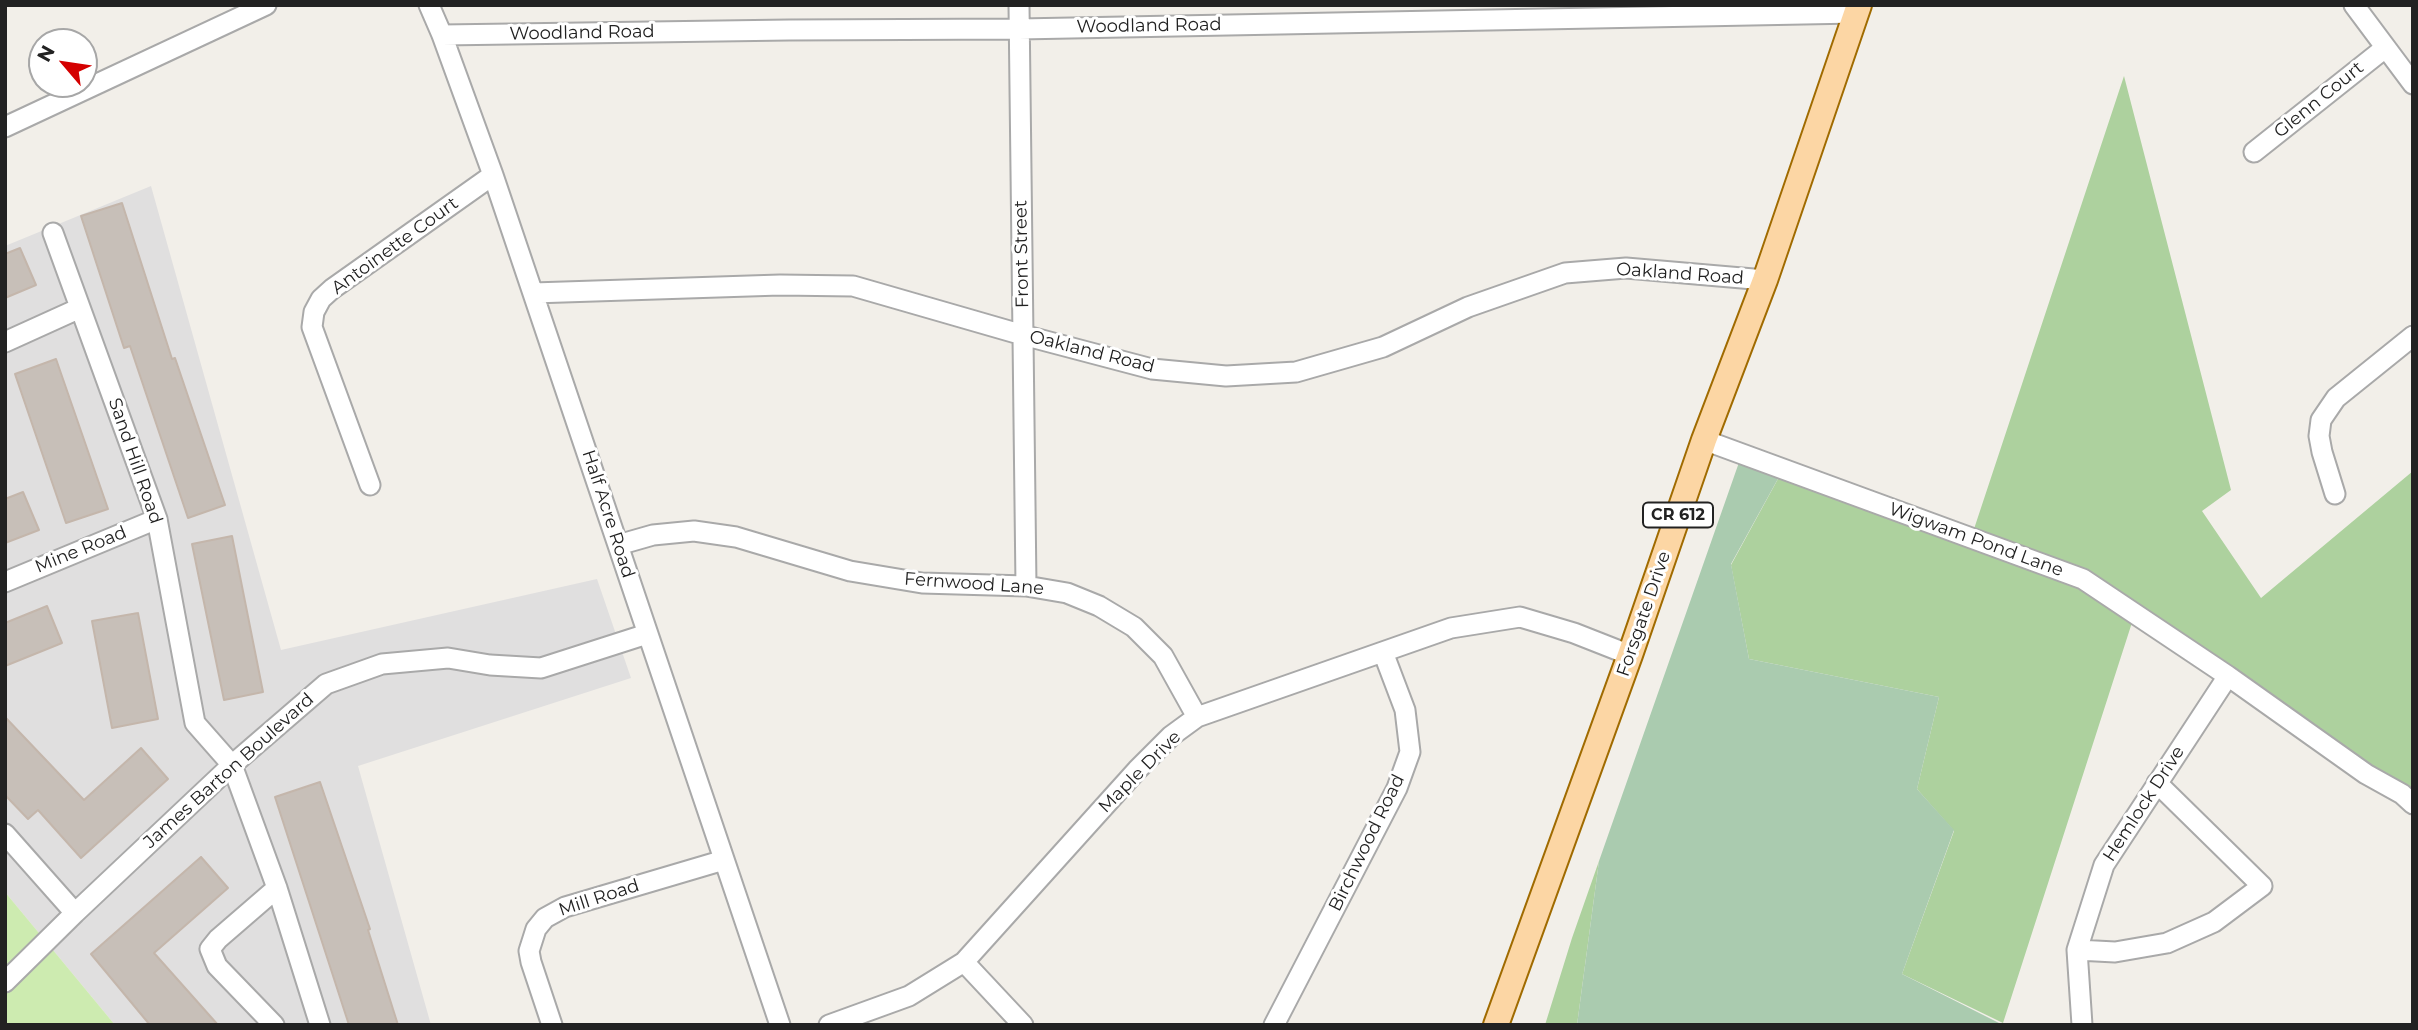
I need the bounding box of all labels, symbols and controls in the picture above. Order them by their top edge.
street label: Woodland Road [1076,14,1222,38]
street label: Woodland Road [509,21,655,45]
north arrow [28,28,98,98]
text: N [32,41,60,66]
street label: Glenn Court [2270,57,2368,143]
street label: Antoinette Court [327,193,463,299]
street label: Front Street [1010,200,1034,308]
street label: Oakland Road [1615,259,1745,289]
street label: Oakland Road [1027,326,1157,378]
street label: Sand Hill Road [103,395,167,527]
street label: Half Acre Road [577,447,639,581]
street label: Wigwam Pond Lane [1886,498,2066,582]
road number: CR 612 [1643,502,1713,528]
street label: Mine Road [32,522,130,578]
street label: Forsgate Drive [1612,549,1676,679]
street label: Fernwood Lane [903,568,1045,600]
street label: James Barton Boulevard [139,689,319,853]
street label: Maple Drive [1094,726,1186,818]
street label: Hemlock Drive [2099,742,2189,866]
street label: Birchwood Road [1325,771,1409,915]
street label: Mill Road [556,875,642,921]

